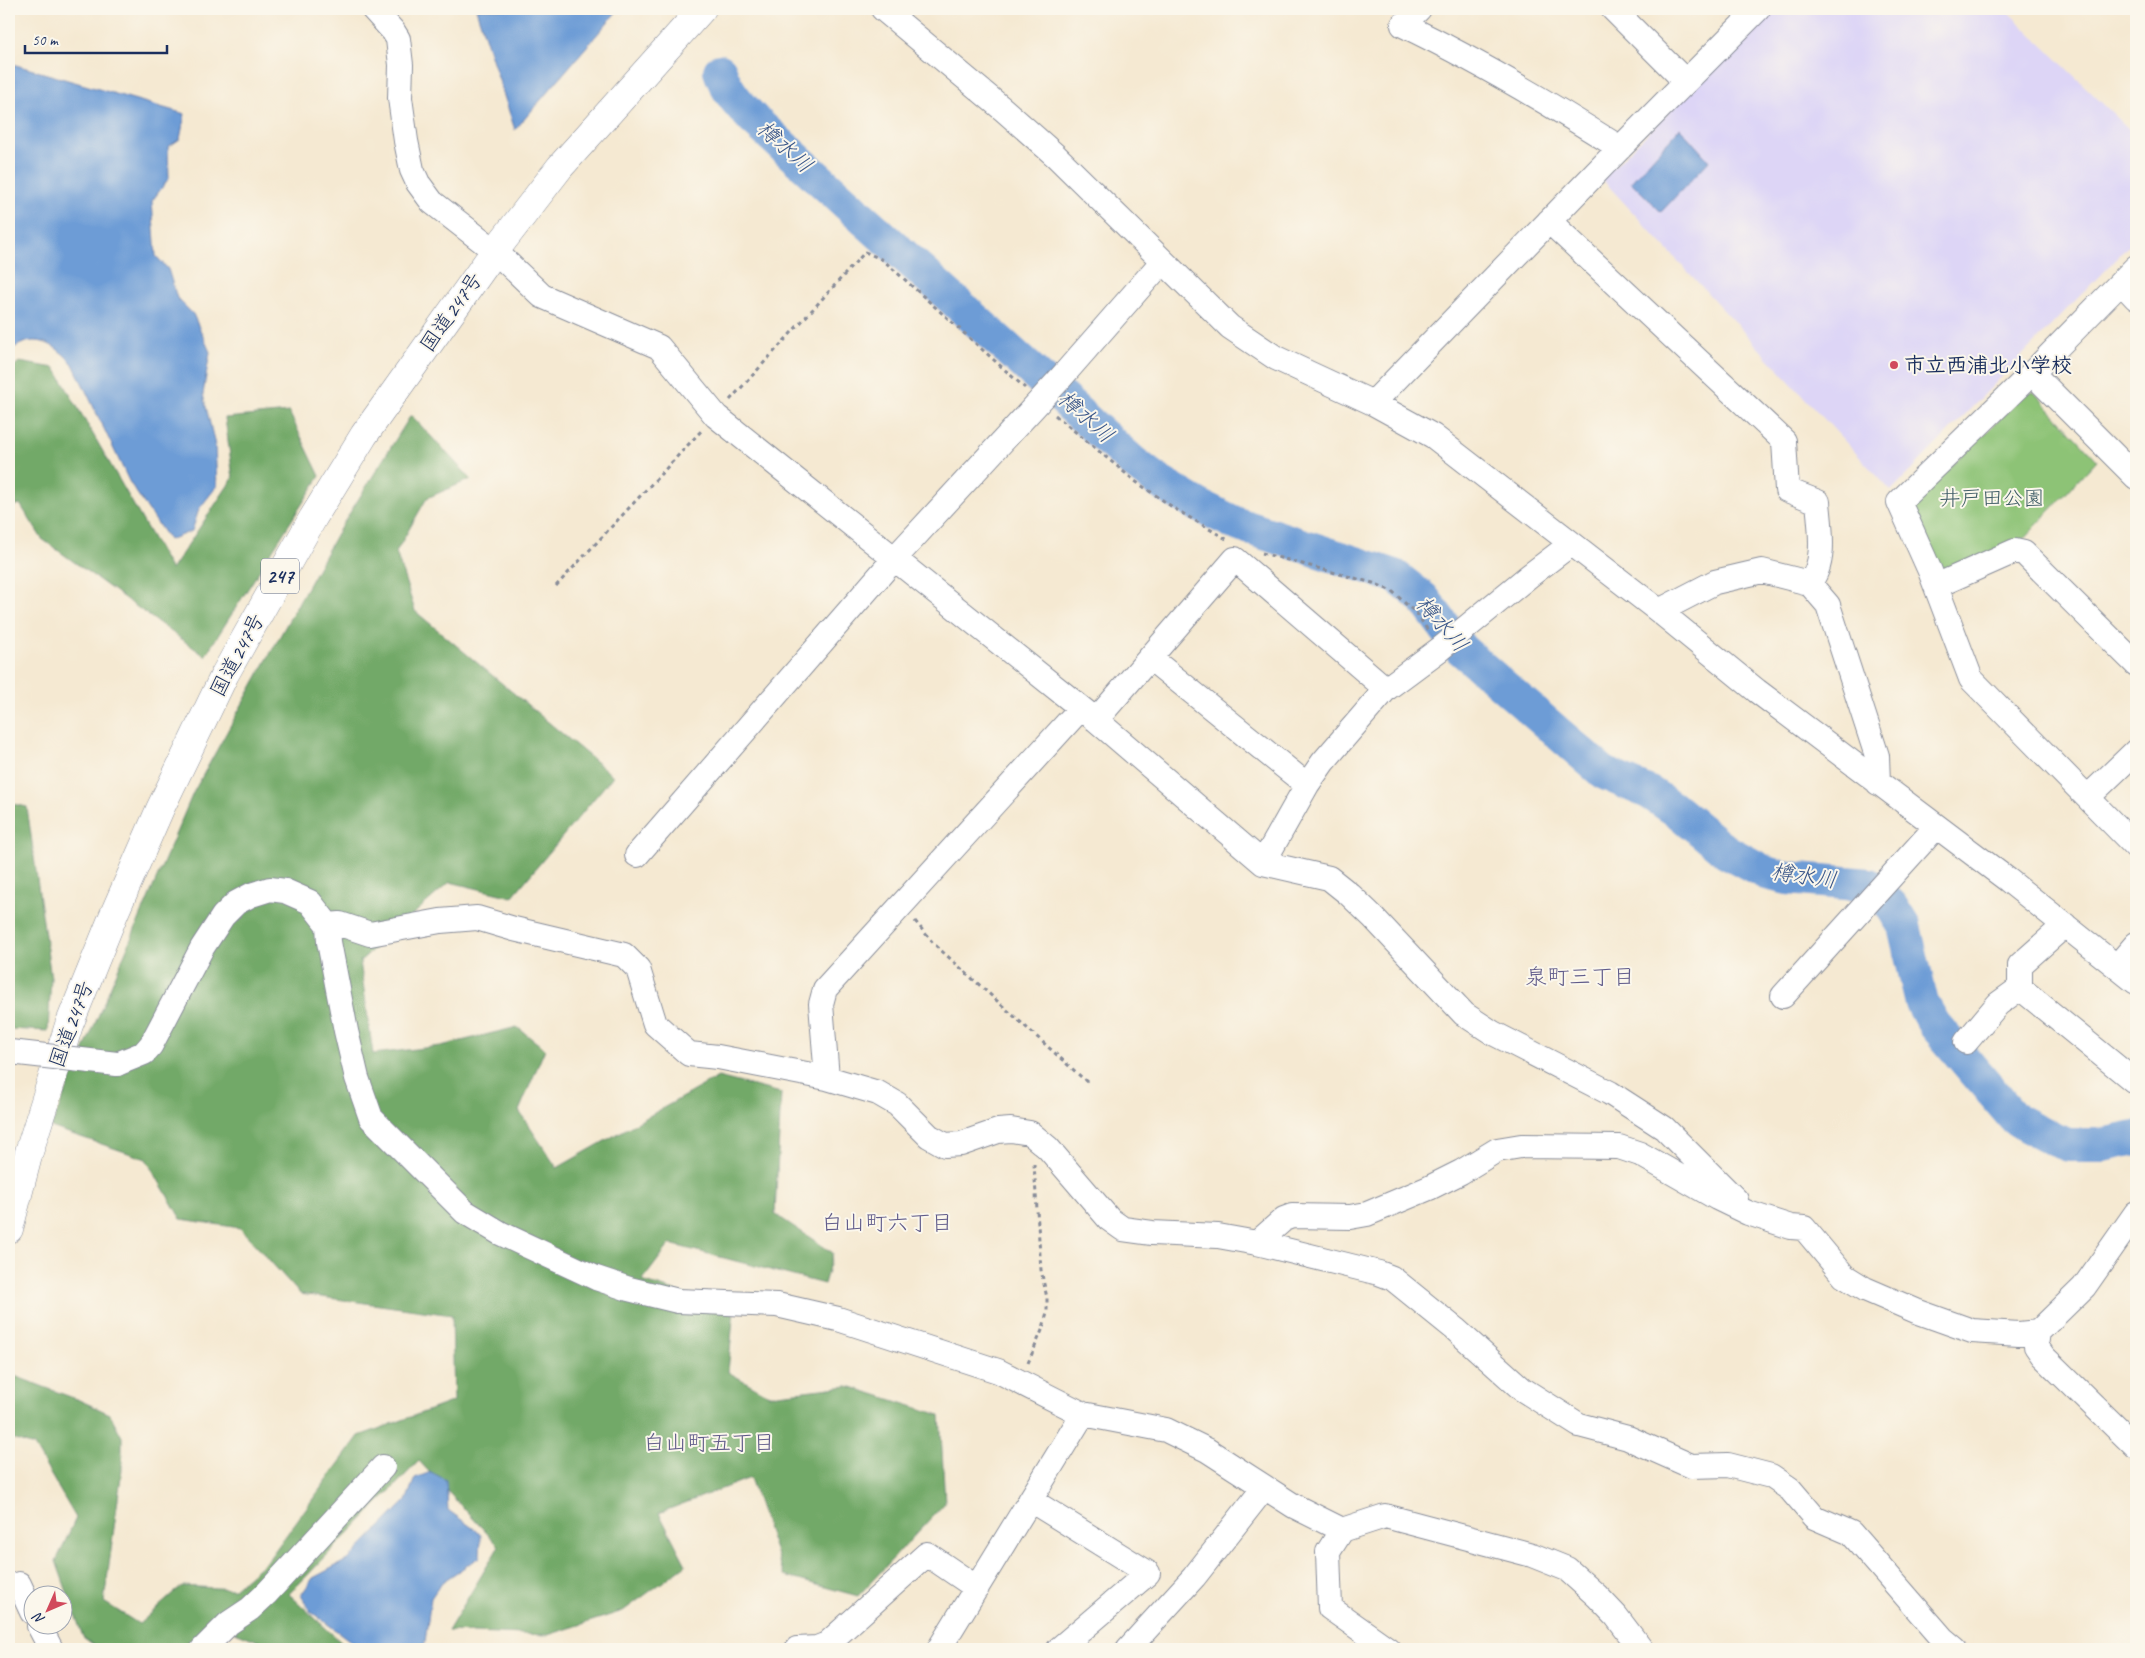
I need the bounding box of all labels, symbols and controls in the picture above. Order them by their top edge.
scale bar [25,22,168,54]
text: 50 m [32,31,59,50]
water label: 樽水川 [751,115,819,179]
street label: 国道247号 [414,267,488,357]
place label: 市立西浦北小学校 [1904,352,2072,378]
marker: 市立西浦北小学校 [1888,359,1900,371]
water label: 樽水川 [1052,385,1120,449]
park label: 井戸田公園 [1940,485,2045,511]
road number: 247 [261,558,299,594]
water label: 樽水川 [1410,590,1474,658]
street label: 国道247号 [204,609,270,701]
water label: 樽水川 [1769,858,1839,894]
district label: 泉町三丁目 [1525,963,1635,991]
street label: 国道247号 [43,977,99,1071]
district label: 白山町六丁目 [821,1209,953,1237]
district label: 白山町五丁目 [643,1429,775,1457]
north arrow [22,1586,72,1636]
text: N [28,1608,48,1628]

